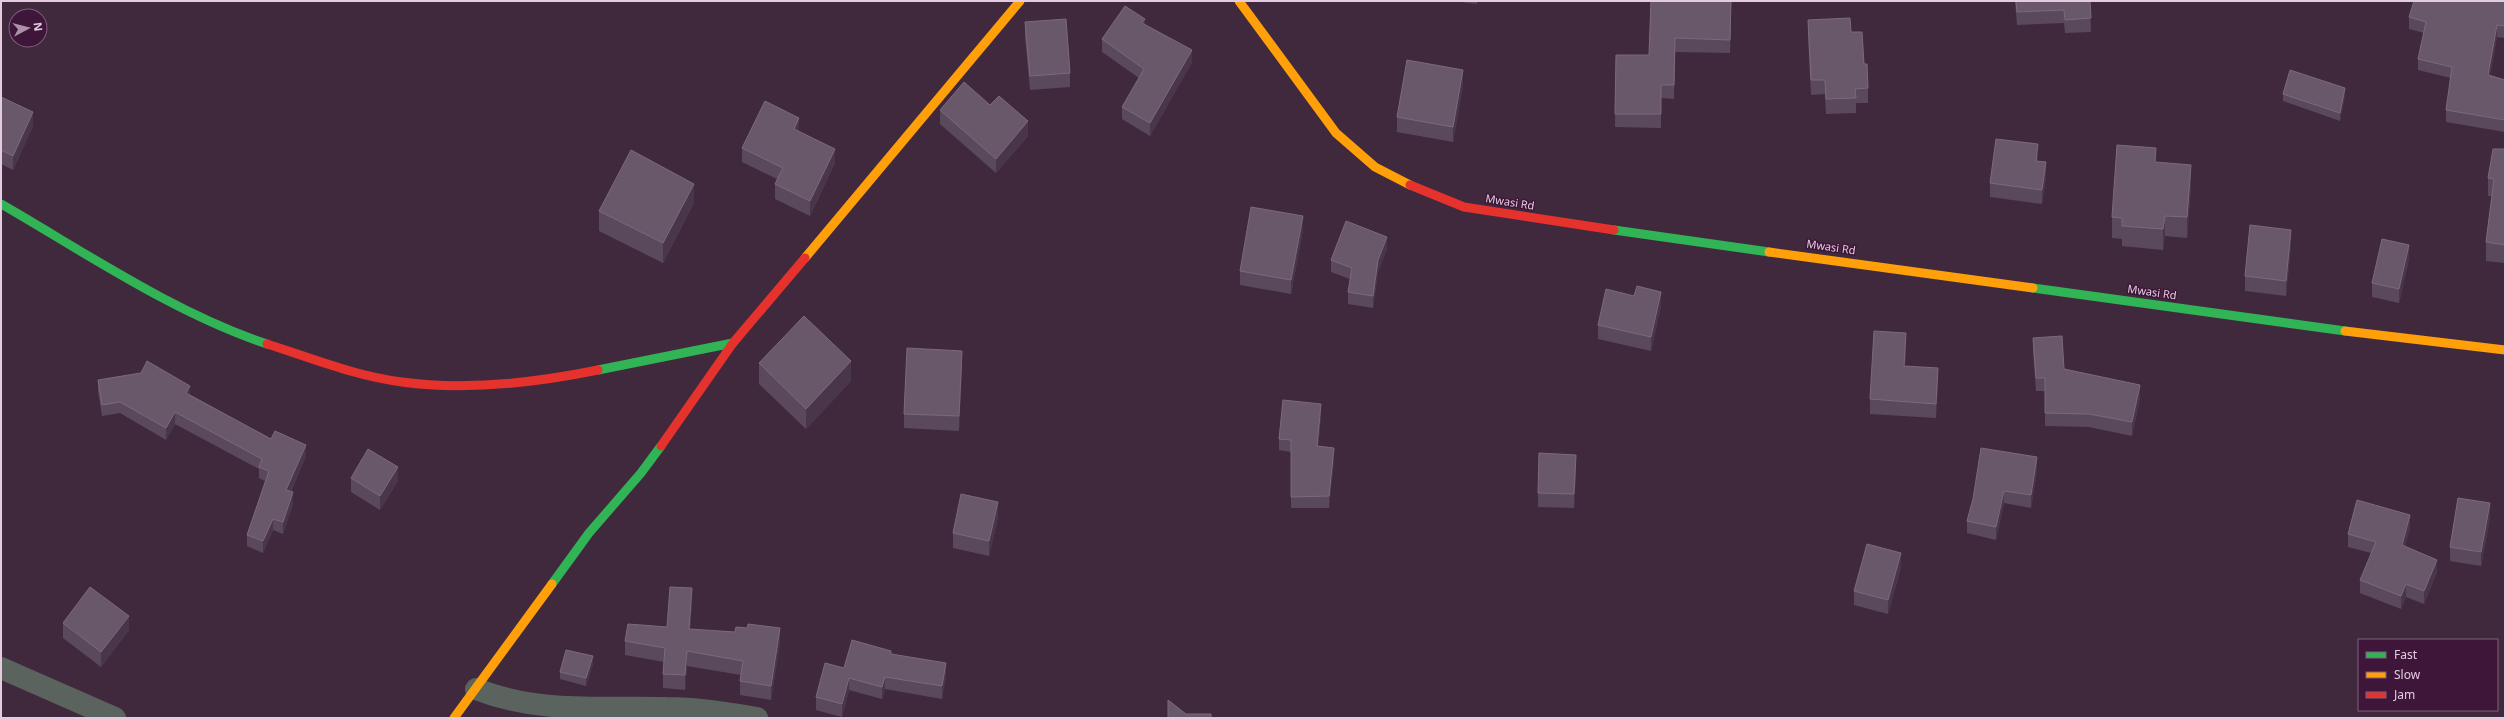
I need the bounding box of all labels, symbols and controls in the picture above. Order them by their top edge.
north arrow [8,8,48,48]
text: N [30,21,46,32]
street label: Mwasi Rd [1485,190,1536,213]
street label: Mwasi Rd [1806,236,1857,257]
street label: Mwasi Rd [2127,281,2178,302]
legend [2358,639,2498,711]
text: Fast [2394,646,2418,663]
text: Slow [2394,666,2421,683]
text: Jam [2393,686,2415,703]

